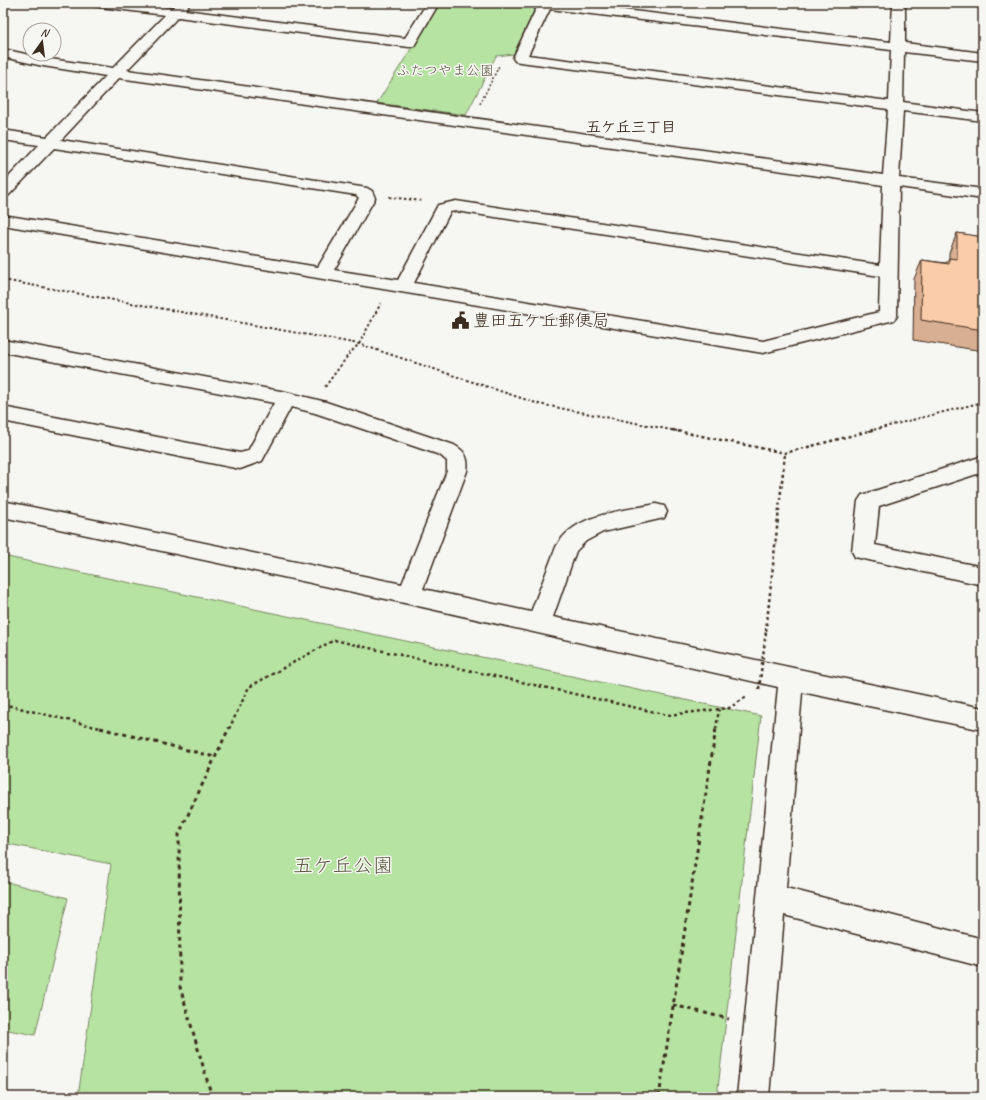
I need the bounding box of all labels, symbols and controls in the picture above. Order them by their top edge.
north arrow [22,22,62,62]
text: N [39,25,52,40]
park label: ふたつやま公園 [396,62,494,79]
district label: 五ケ丘三丁目 [586,118,676,137]
public building icon: 豊田五ケ丘郵便局 [450,310,470,330]
place label: 豊田五ケ丘郵便局 [473,310,609,331]
park label: 五ケ丘公園 [293,853,393,878]

